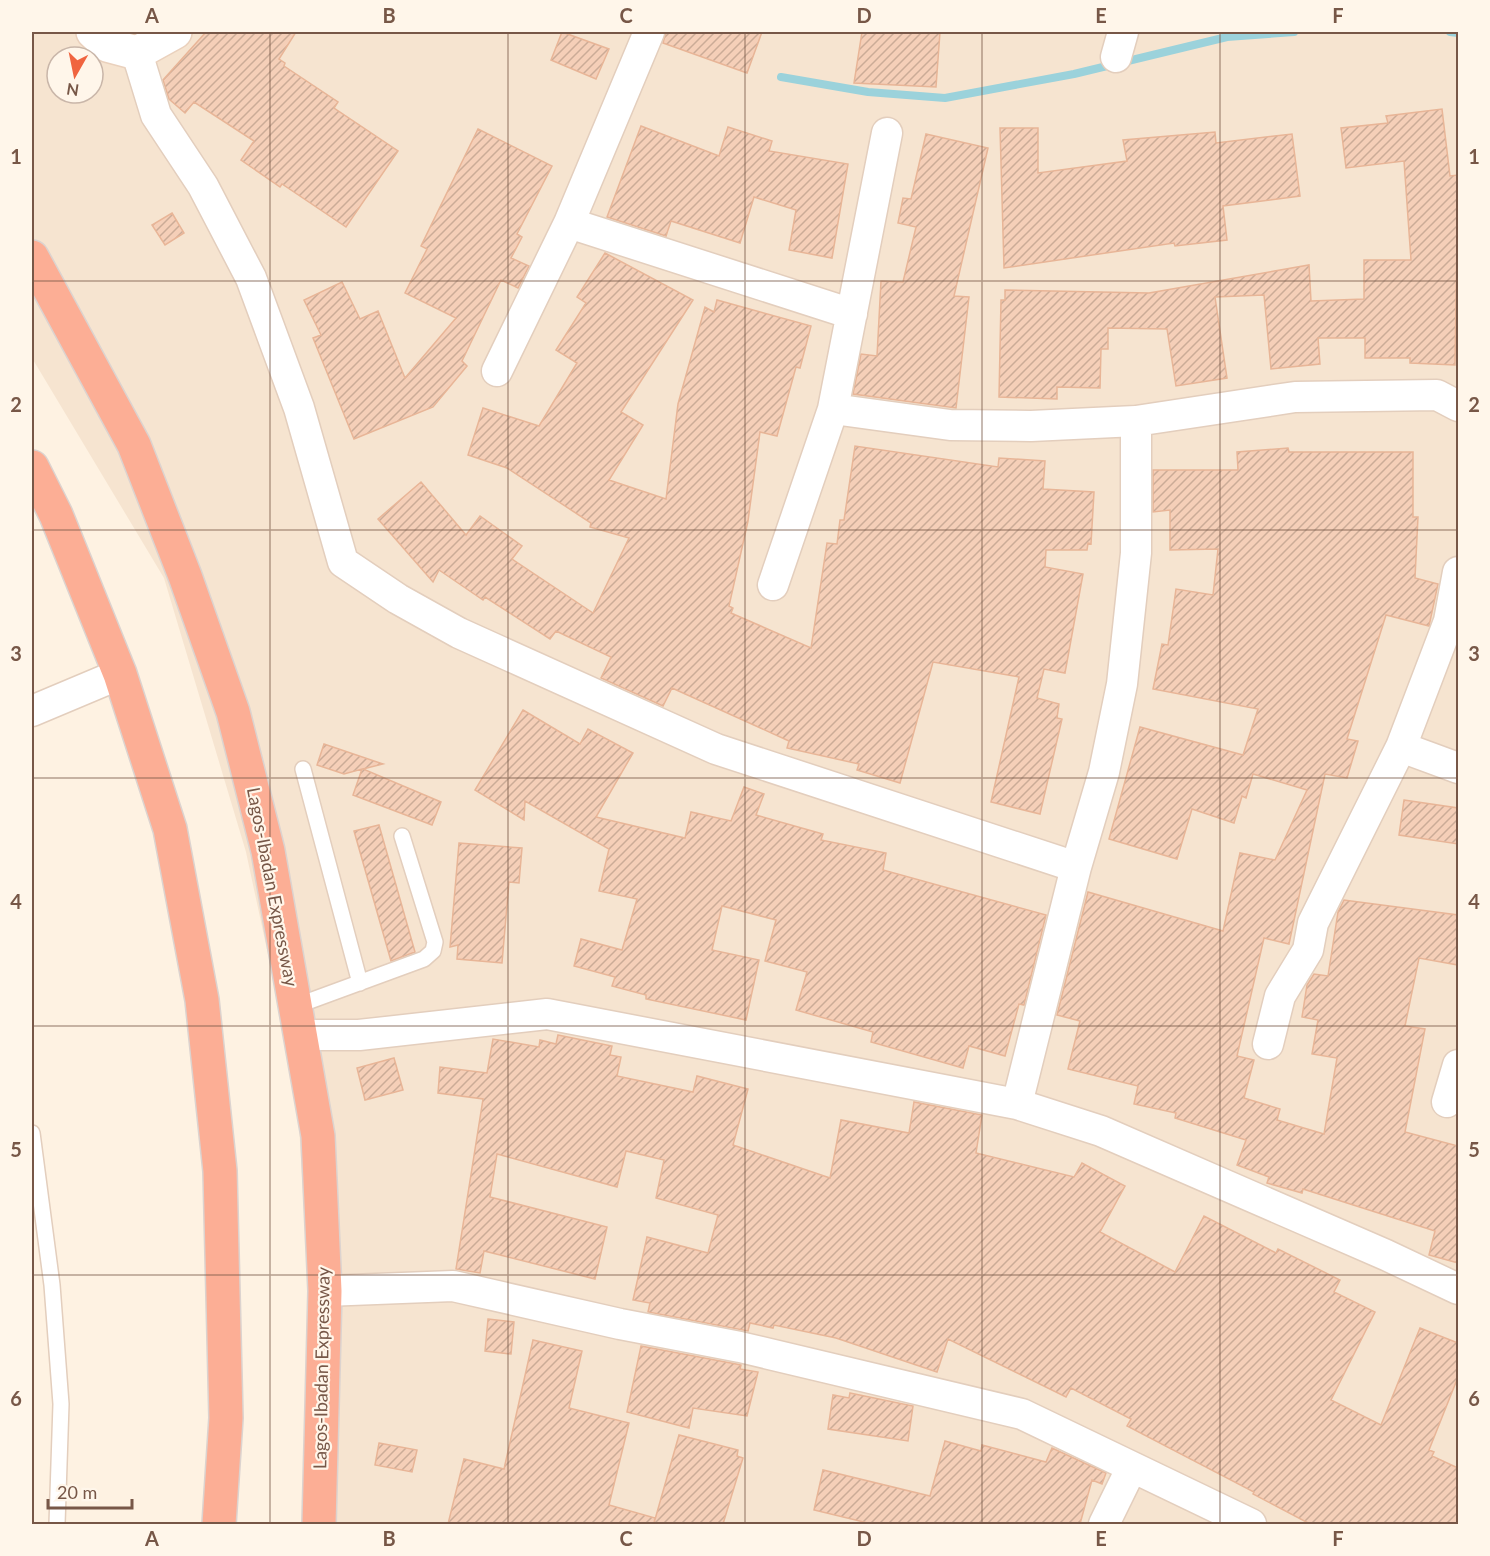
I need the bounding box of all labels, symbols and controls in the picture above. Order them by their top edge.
text: A [144,3,159,27]
text: B [382,3,396,27]
text: C [619,3,633,27]
text: D [856,3,872,27]
text: E [1095,3,1107,27]
text: F [1332,3,1344,27]
north arrow [45,45,105,105]
text: N [65,80,80,101]
text: 1 [10,144,22,168]
text: 1 [1468,144,1480,168]
text: 2 [10,392,22,416]
text: 2 [1468,392,1480,416]
text: 3 [10,641,22,665]
text: 3 [1468,641,1480,665]
street label: Lagos-Ibadan Expressway [243,785,303,989]
text: 4 [10,889,22,913]
text: 4 [1468,889,1480,913]
text: 5 [10,1137,22,1161]
text: 5 [1468,1137,1480,1161]
street label: Lagos-Ibadan Expressway [308,1266,334,1469]
text: 6 [10,1386,22,1410]
text: 6 [1468,1386,1480,1410]
scale bar [48,1472,132,1510]
text: 20 m [57,1481,97,1503]
text: A [144,1526,159,1550]
text: B [382,1526,396,1550]
text: C [619,1526,633,1550]
text: D [856,1526,872,1550]
text: E [1095,1526,1107,1550]
text: F [1332,1526,1344,1550]

